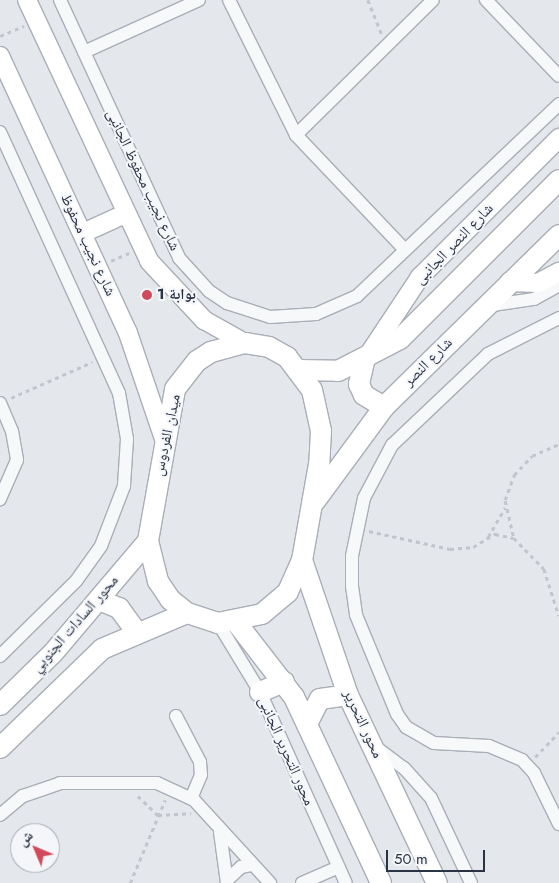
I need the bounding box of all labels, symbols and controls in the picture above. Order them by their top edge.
street label: شارع نجيب محفوظ الجانبى [102,106,184,254]
street label: شارع نجيب محفوظ [56,191,120,299]
street label: شارع النصر الجانبى [411,200,497,288]
place label: بوابة 1 [157,286,196,304]
marker: بوابة 1 [141,289,153,301]
street label: شارع النصر [400,334,456,390]
street label: ميدان الفردوس [150,392,184,478]
street label: محور السادات الجنوبي [28,572,122,676]
street label: محور التحرير [339,687,387,761]
street label: محور التحرير الجانبى [254,694,318,808]
north arrow [10,823,60,873]
text: ش [13,826,37,850]
scale bar [389,840,488,872]
text: 50 m [394,848,428,870]

